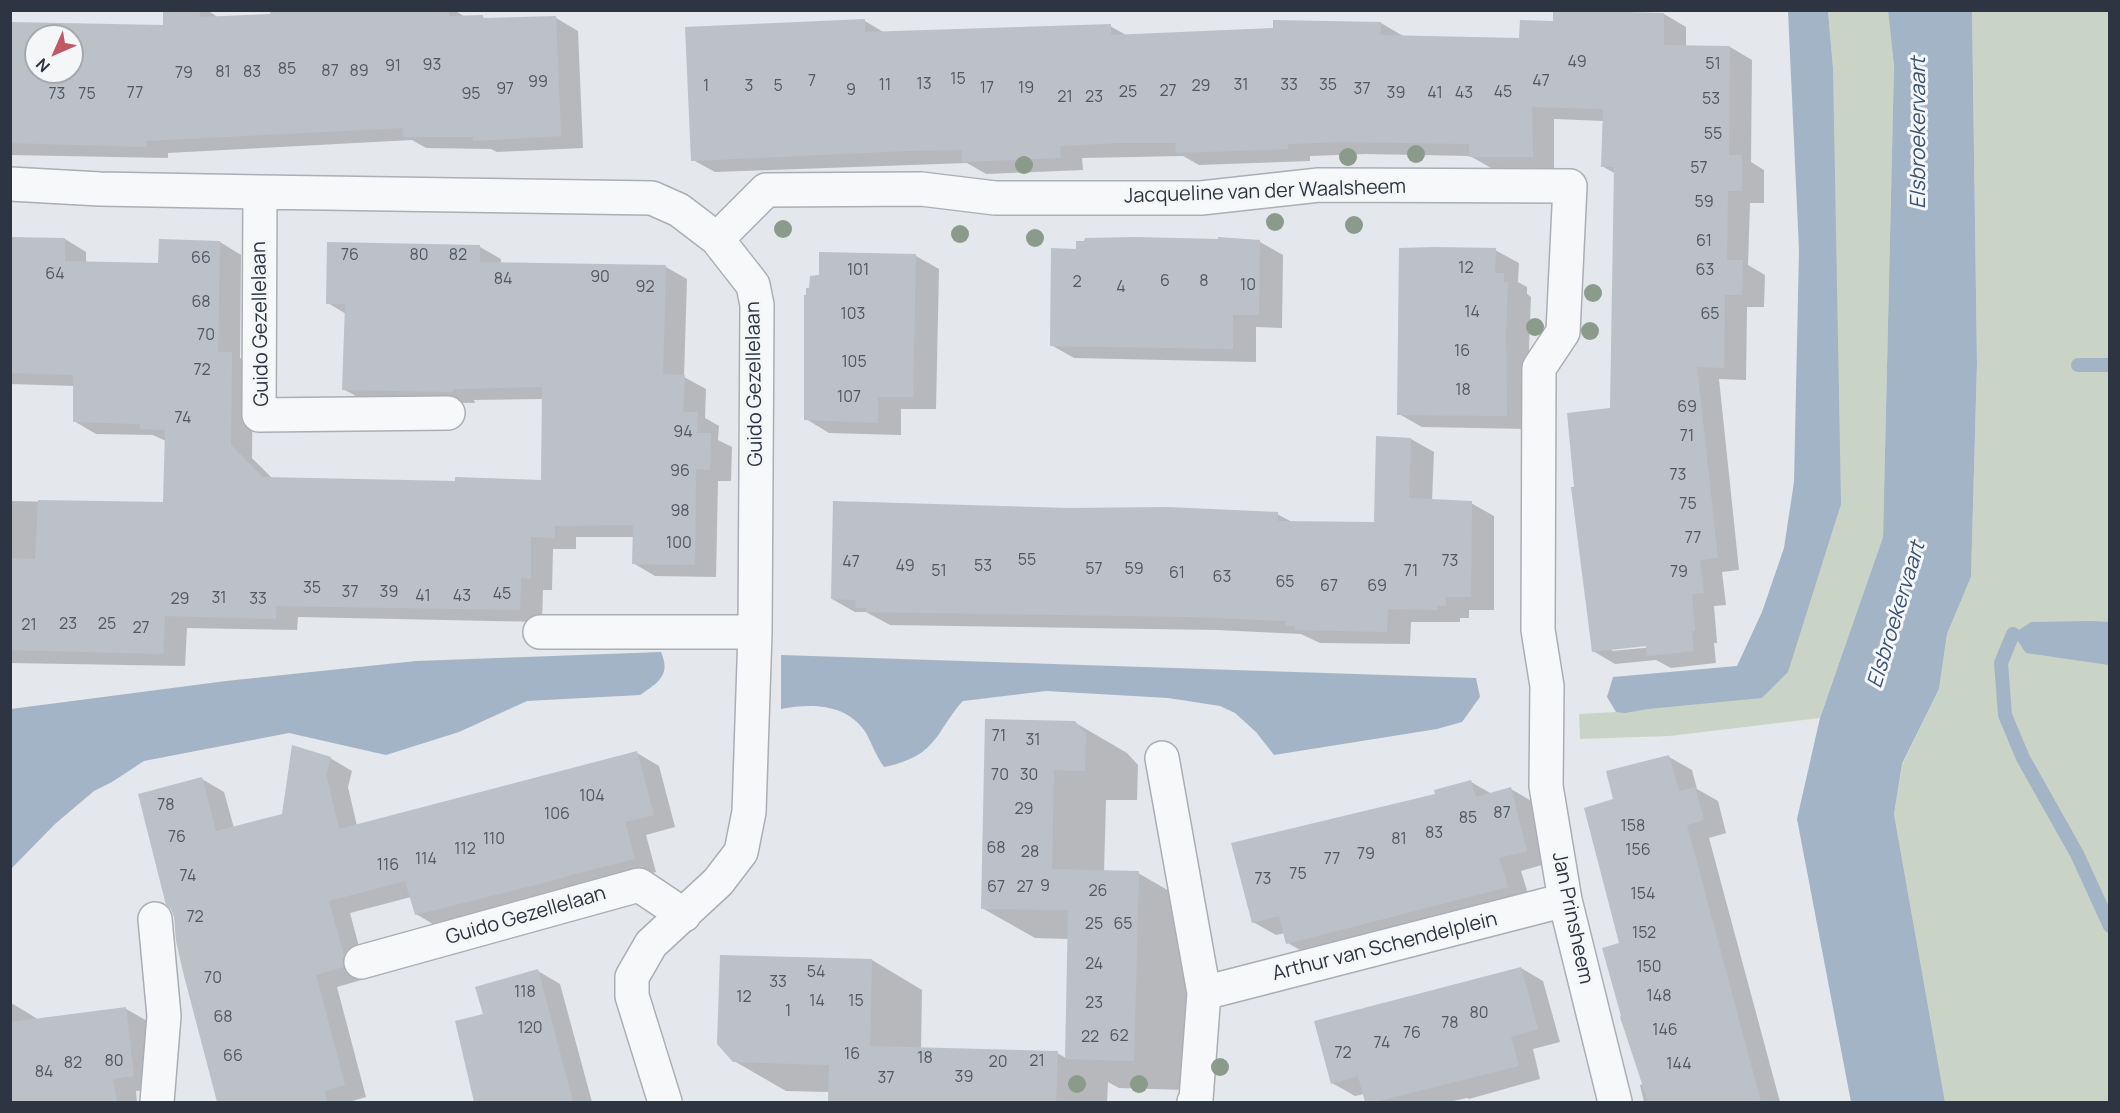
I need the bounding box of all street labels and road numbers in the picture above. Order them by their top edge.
street label: Jacqueline van der Waalsheem [1124,175,1406,209]
street label: Guido Gezellelaan [248,241,274,407]
street label: Guido Gezellelaan [742,301,768,467]
street label: Jan Prinsheem [1546,850,1598,986]
street label: Guido Gezellelaan [443,882,609,950]
street label: Arthur van Schendelplein [1270,907,1500,987]

